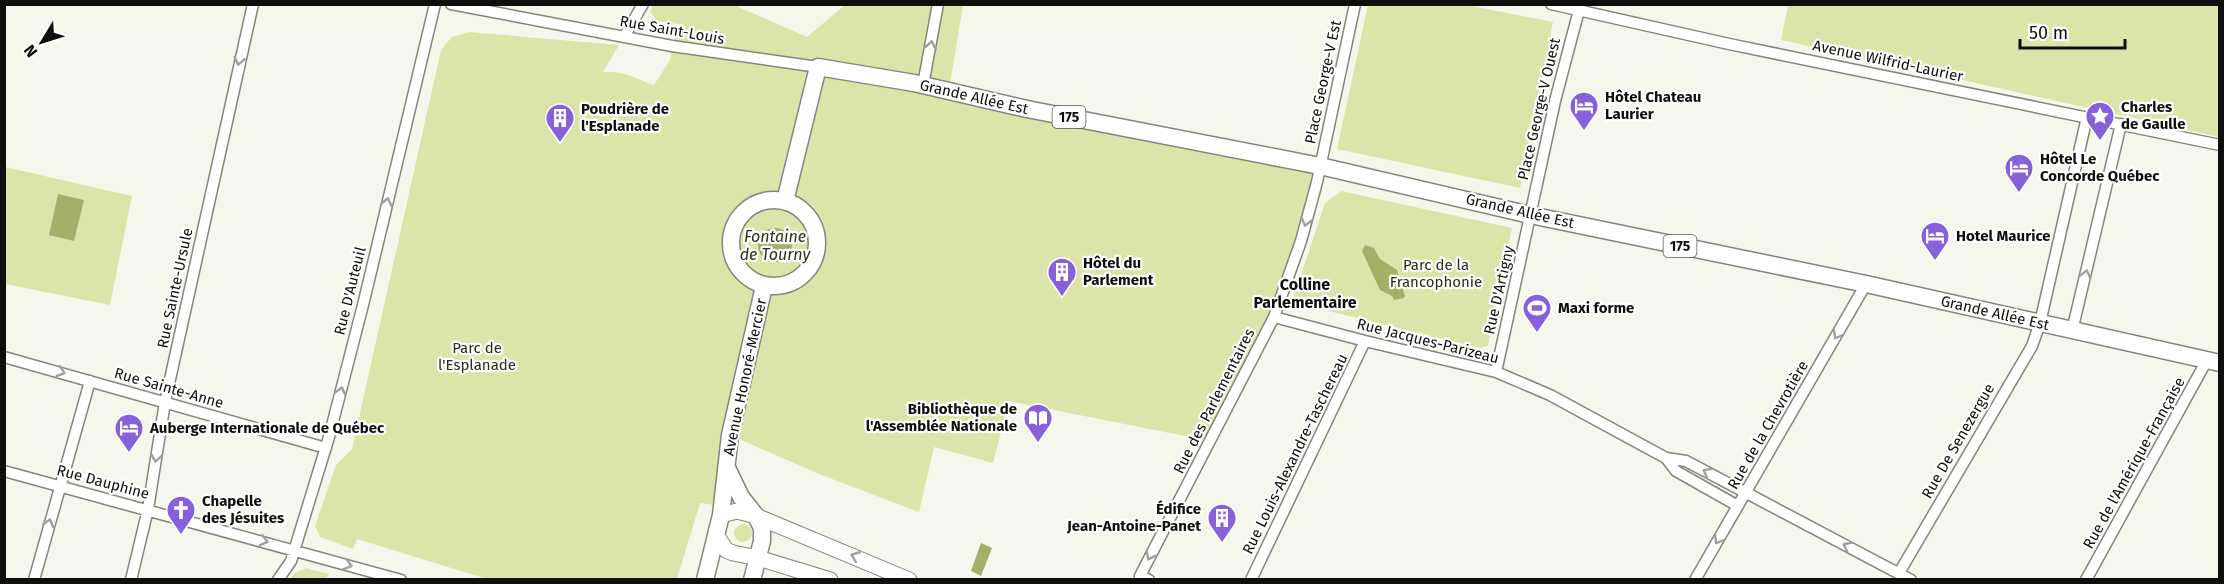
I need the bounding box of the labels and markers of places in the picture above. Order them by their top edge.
place label: Hôtel Chateau Laurier [1605,88,1701,123]
hotel icon: Hôtel Chateau Laurier [1568,90,1600,132]
place label: Charles de Gaulle [2121,98,2185,133]
place label: Poudrière de l'Esplanade [581,100,669,135]
place icon: Charles de Gaulle [2084,100,2116,142]
building icon: Poudrière de l'Esplanade [544,102,576,144]
place label: Hôtel Le Concorde Québec [2040,150,2160,185]
hotel icon: Hôtel Le Concorde Québec [2003,152,2035,194]
hotel icon: Hotel Maurice [1919,220,1951,262]
place label: Hotel Maurice [1956,227,2051,245]
place label: Hôtel du Parlement [1083,254,1154,289]
building icon: Hôtel du Parlement [1046,256,1078,298]
sports icon: Maxi forme [1521,292,1553,334]
place label: Maxi forme [1558,299,1634,317]
place label: Bibliothèque de l'Assemblée Nationale [866,400,1017,435]
library icon: Bibliothèque de l'Assemblée Nationale [1022,402,1054,444]
hotel icon: Auberge Internationale de Québec [113,412,145,454]
place label: Auberge Internationale de Québec [149,419,385,437]
place label: Chapelle des Jésuites [202,492,284,527]
church icon: Chapelle des Jésuites [165,494,197,536]
place label: Édifice Jean-Antoine-Panet [1066,500,1201,535]
building icon: Édifice Jean-Antoine-Panet [1206,502,1238,544]

